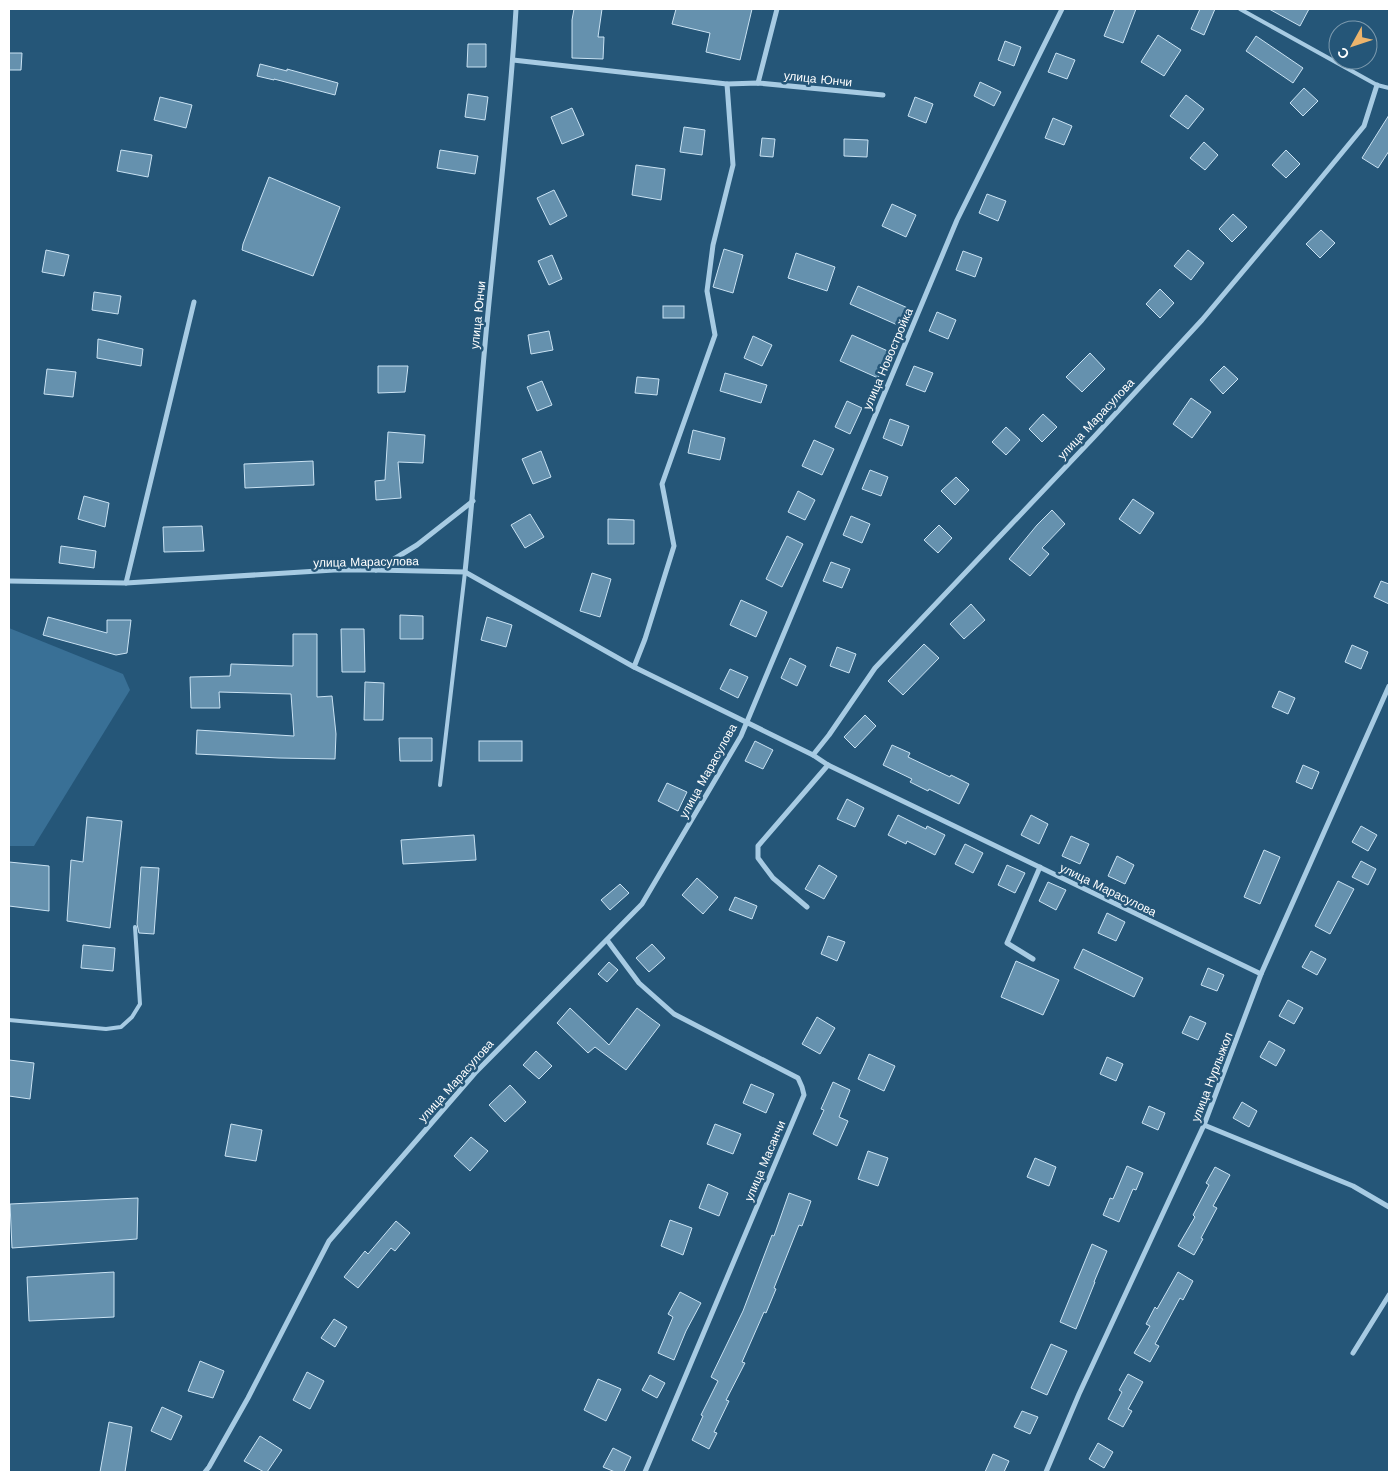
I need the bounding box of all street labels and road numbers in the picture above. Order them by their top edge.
street label: улица Юнчи [783,68,853,90]
street label: улица Юнчи [467,280,489,350]
street label: улица Новостройка [860,306,916,412]
street label: улица Марасулова [1055,375,1137,462]
street label: улица Марасулова [313,554,419,570]
street label: улица Марасулова [676,721,740,821]
street label: улица Марасулова [1057,861,1159,920]
street label: улица Нурлыжол [1188,1030,1236,1124]
street label: улица Марасулова [415,1037,497,1125]
street label: улица Масанчи [742,1119,788,1203]

